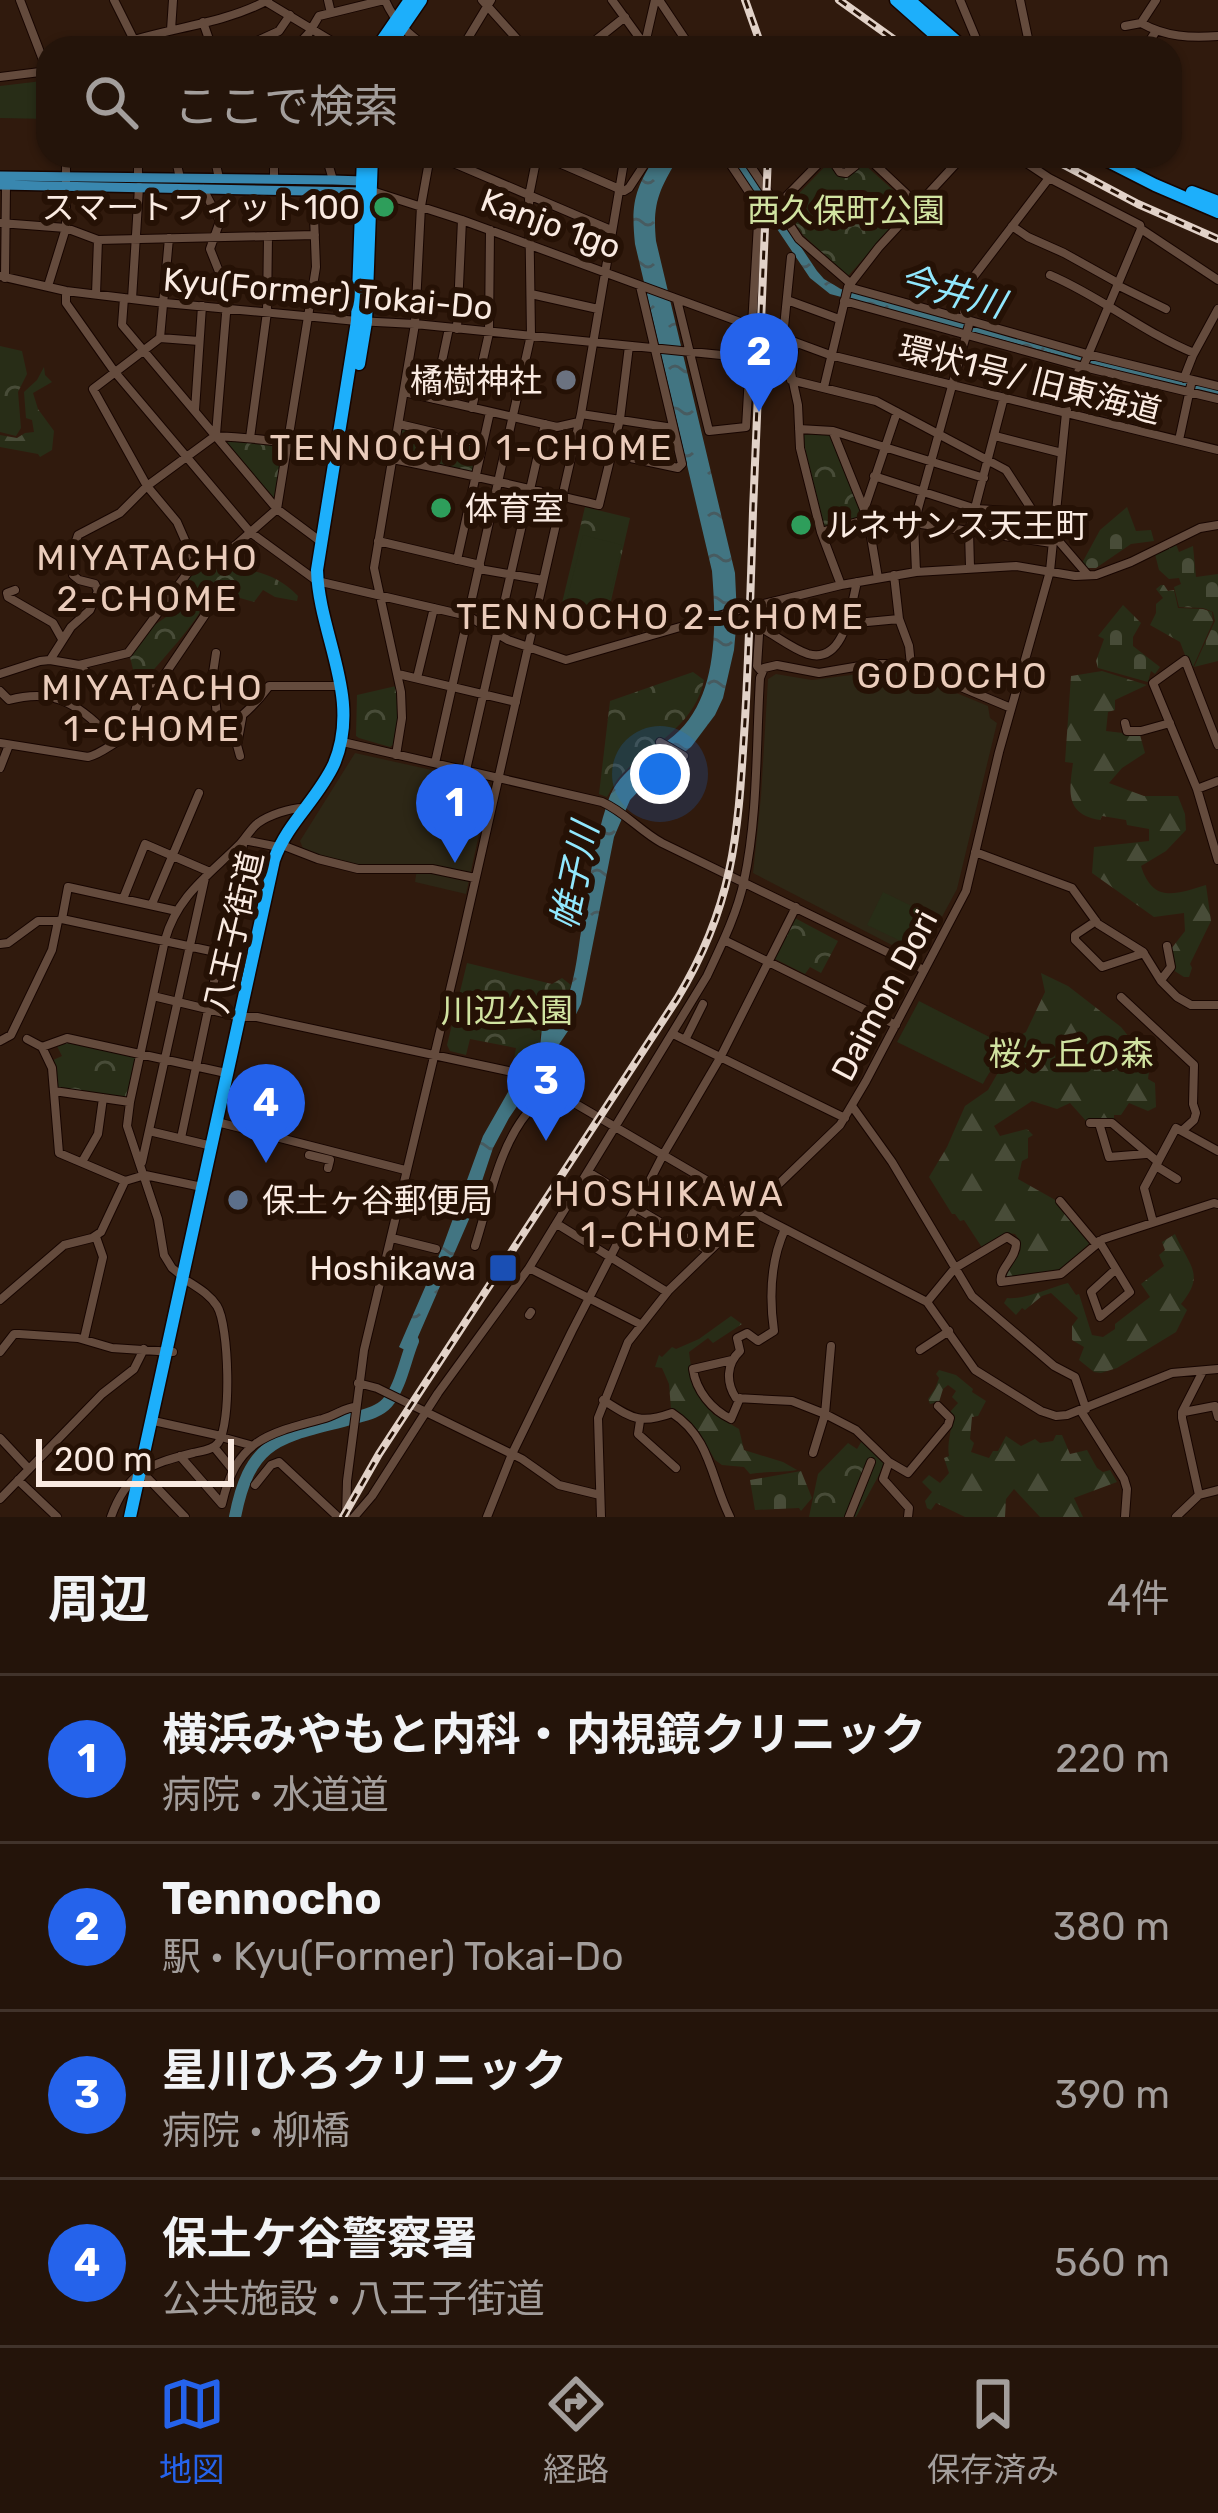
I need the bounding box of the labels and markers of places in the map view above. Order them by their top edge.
place label: スマートフィット100 [42,188,360,227]
marker: スマートフィット100 [371,194,397,220]
pin: 2 [720,313,798,412]
place label: 橘樹神社 [410,361,542,400]
marker: 橘樹神社 [553,367,579,393]
place label: 体育室 [465,489,564,528]
marker: 体育室 [428,495,454,521]
place label: ルネサンス天王町 [825,506,1088,545]
marker: ルネサンス天王町 [788,512,814,538]
pin: 1 [416,764,494,863]
pin: 3 [507,1042,585,1141]
pin: 4 [227,1064,305,1163]
place label: 保土ヶ谷郵便局 [262,1181,493,1220]
marker: 保土ヶ谷郵便局 [225,1187,251,1213]
place label: Hoshikawa [310,1249,476,1288]
marker: Hoshikawa [487,1252,519,1284]

